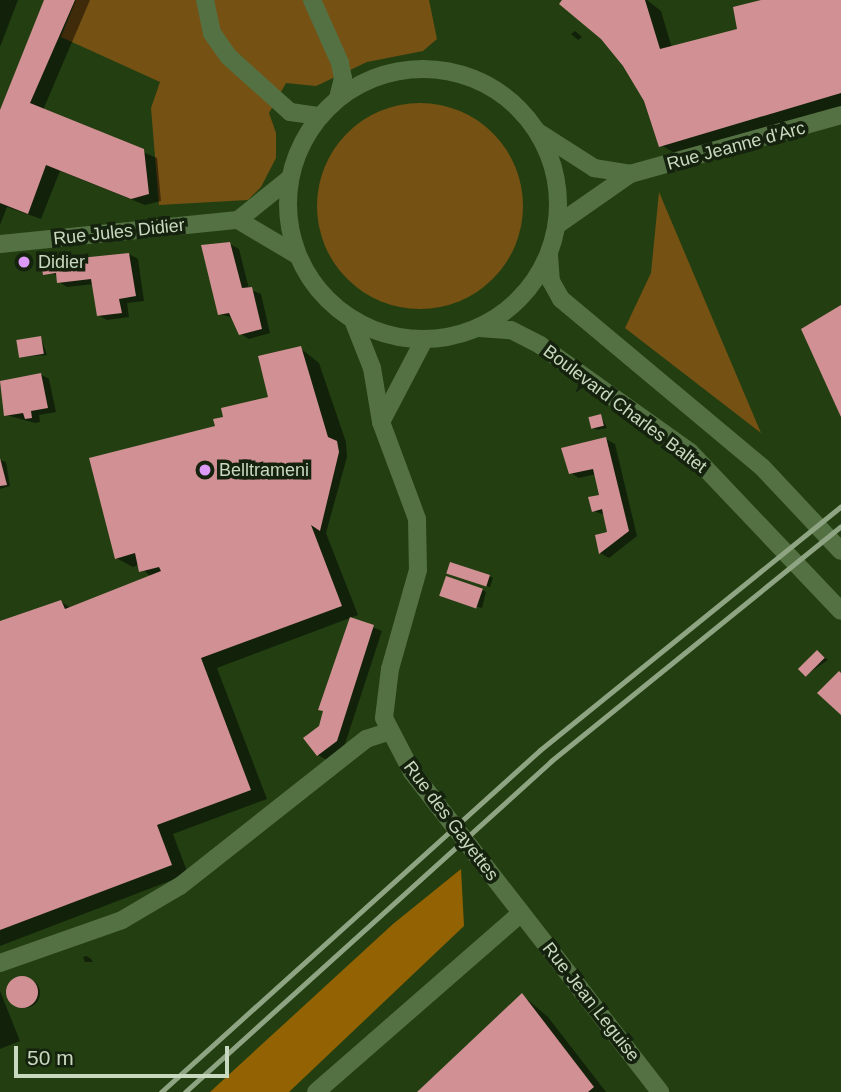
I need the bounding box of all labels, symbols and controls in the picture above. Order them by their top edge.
street label: Rue Jeanne d'Arc [664,117,808,175]
street label: Rue Jules Didier [52,214,186,250]
place label: Didier [38,251,85,273]
marker: Didier [16,254,32,270]
street label: Boulevard Charles Baltet [539,340,711,478]
place label: Belltrameni [219,459,309,481]
marker: Belltrameni [197,462,213,478]
street label: Rue des Gayettes [399,757,503,885]
street label: Rue Jean Leguise [538,938,644,1066]
scale bar [18,1032,233,1076]
text: 50 m [27,1046,74,1069]

